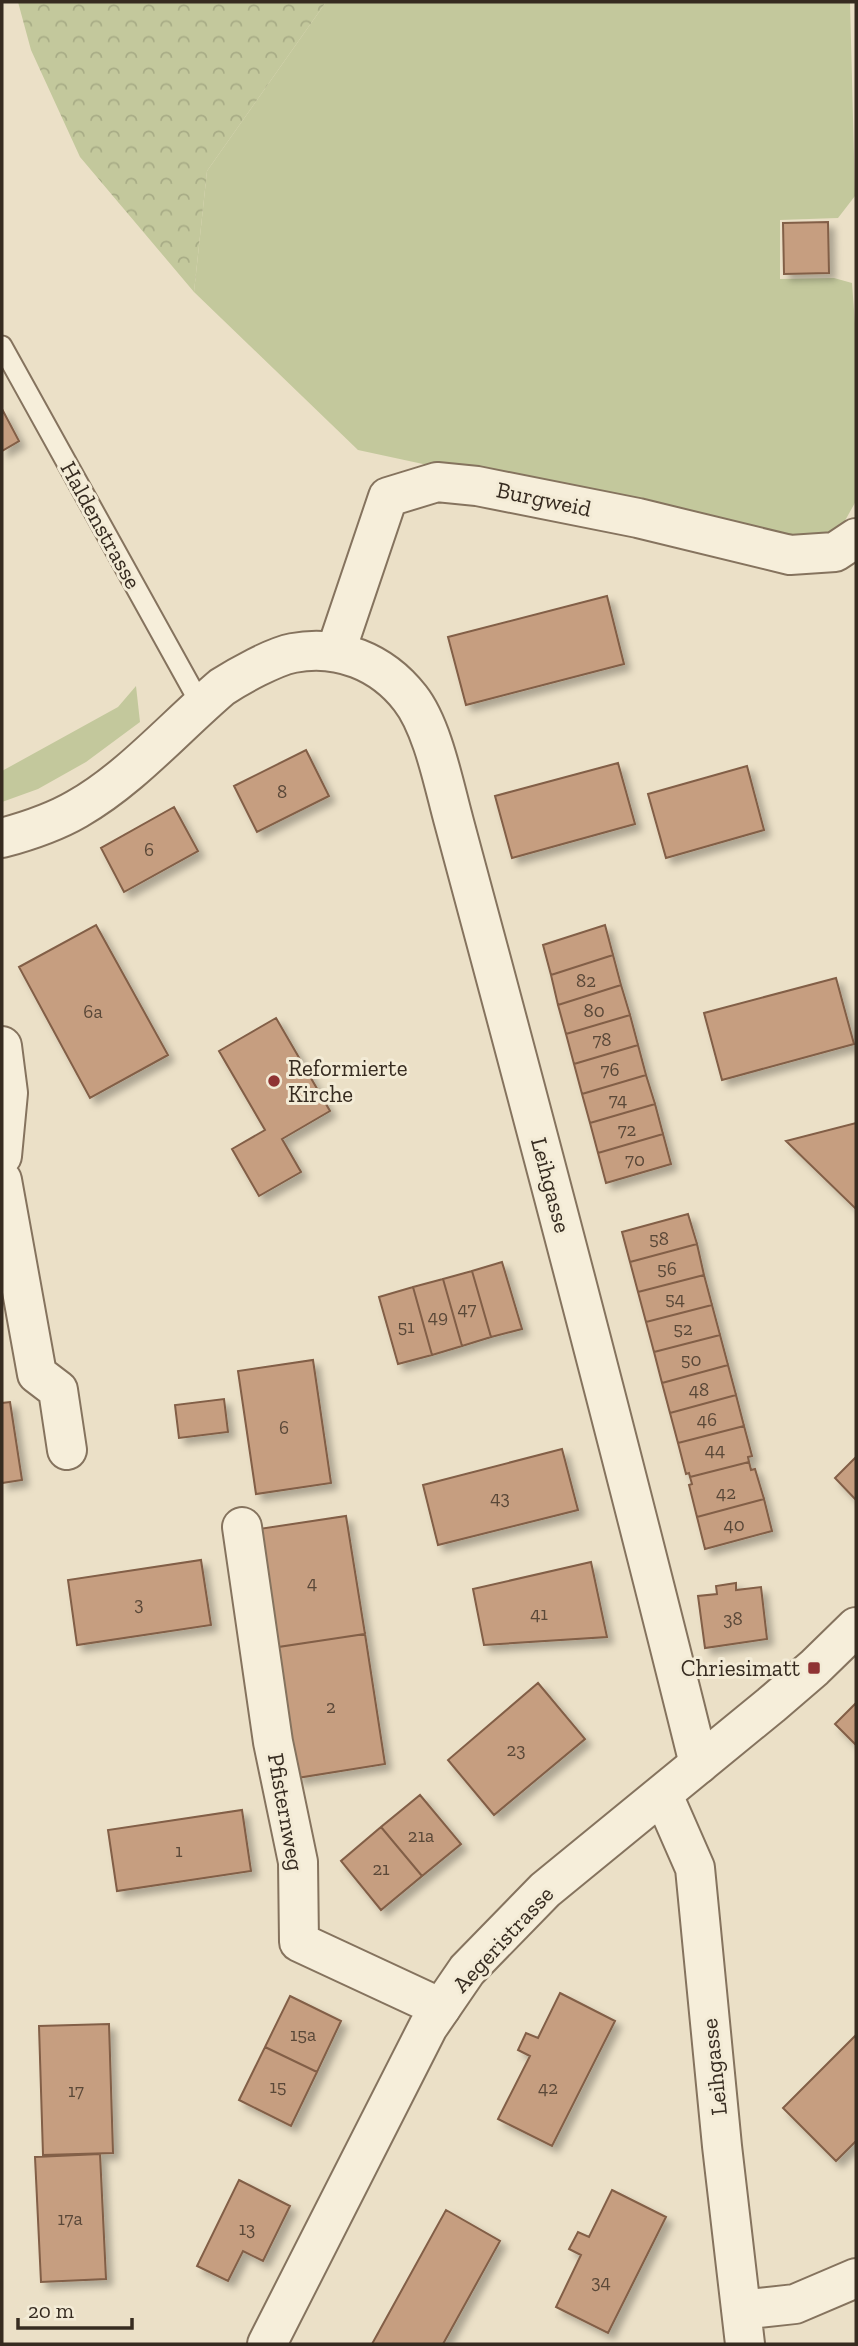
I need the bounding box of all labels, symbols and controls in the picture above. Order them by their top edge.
street label: Haldenstrasse [55,456,147,594]
street label: Burgweid [494,475,594,523]
house number: 8 [277,780,287,803]
house number: 6 [144,838,154,861]
house number: 82 [576,969,596,992]
house number: 80 [583,999,605,1022]
house number: 6a [83,1000,103,1023]
house number: 78 [592,1028,612,1051]
place label: Reformierte Kirche [288,1054,407,1108]
house number: 76 [600,1058,620,1081]
marker: Reformierte Kirche [266,1073,282,1089]
house number: 74 [609,1088,627,1111]
house number: 72 [618,1118,636,1141]
street label: Leihgasse [525,1134,577,1236]
house number: 70 [625,1148,645,1171]
house number: 58 [649,1227,669,1250]
house number: 56 [657,1257,677,1280]
house number: 54 [665,1287,685,1310]
house number: 47 [458,1297,476,1320]
house number: 49 [428,1305,448,1328]
house number: 51 [397,1315,415,1338]
house number: 52 [673,1317,693,1340]
house number: 50 [681,1348,701,1371]
house number: 48 [689,1378,709,1401]
house number: 46 [697,1408,717,1431]
house number: 6 [279,1416,289,1439]
house number: 44 [705,1438,725,1461]
house number: 42 [716,1481,736,1504]
house number: 43 [490,1486,510,1509]
house number: 40 [723,1513,745,1536]
house number: 4 [307,1571,317,1594]
house number: 3 [134,1592,144,1615]
house number: 41 [530,1602,548,1625]
house number: 38 [723,1607,743,1630]
place label: Chriesimatt [681,1654,800,1682]
marker: Chriesimatt [806,1660,822,1676]
house number: 2 [326,1695,336,1718]
house number: 23 [506,1738,526,1761]
street label: Pfisternweg [262,1751,310,1873]
house number: 21a [408,1824,434,1847]
house number: 1 [175,1839,183,1862]
house number: 21 [372,1857,390,1880]
street label: Aegeristrasse [447,1880,559,1998]
street label: Leihgasse [695,2017,733,2117]
house number: 15a [290,2023,316,2046]
house number: 15 [269,2075,287,2098]
house number: 42 [538,2076,558,2099]
house number: 17 [68,2079,84,2102]
house number: 17a [57,2207,83,2230]
house number: 13 [239,2217,255,2240]
house number: 34 [591,2270,611,2293]
scale bar [18,2286,131,2330]
text: 20 m [28,2298,74,2323]

